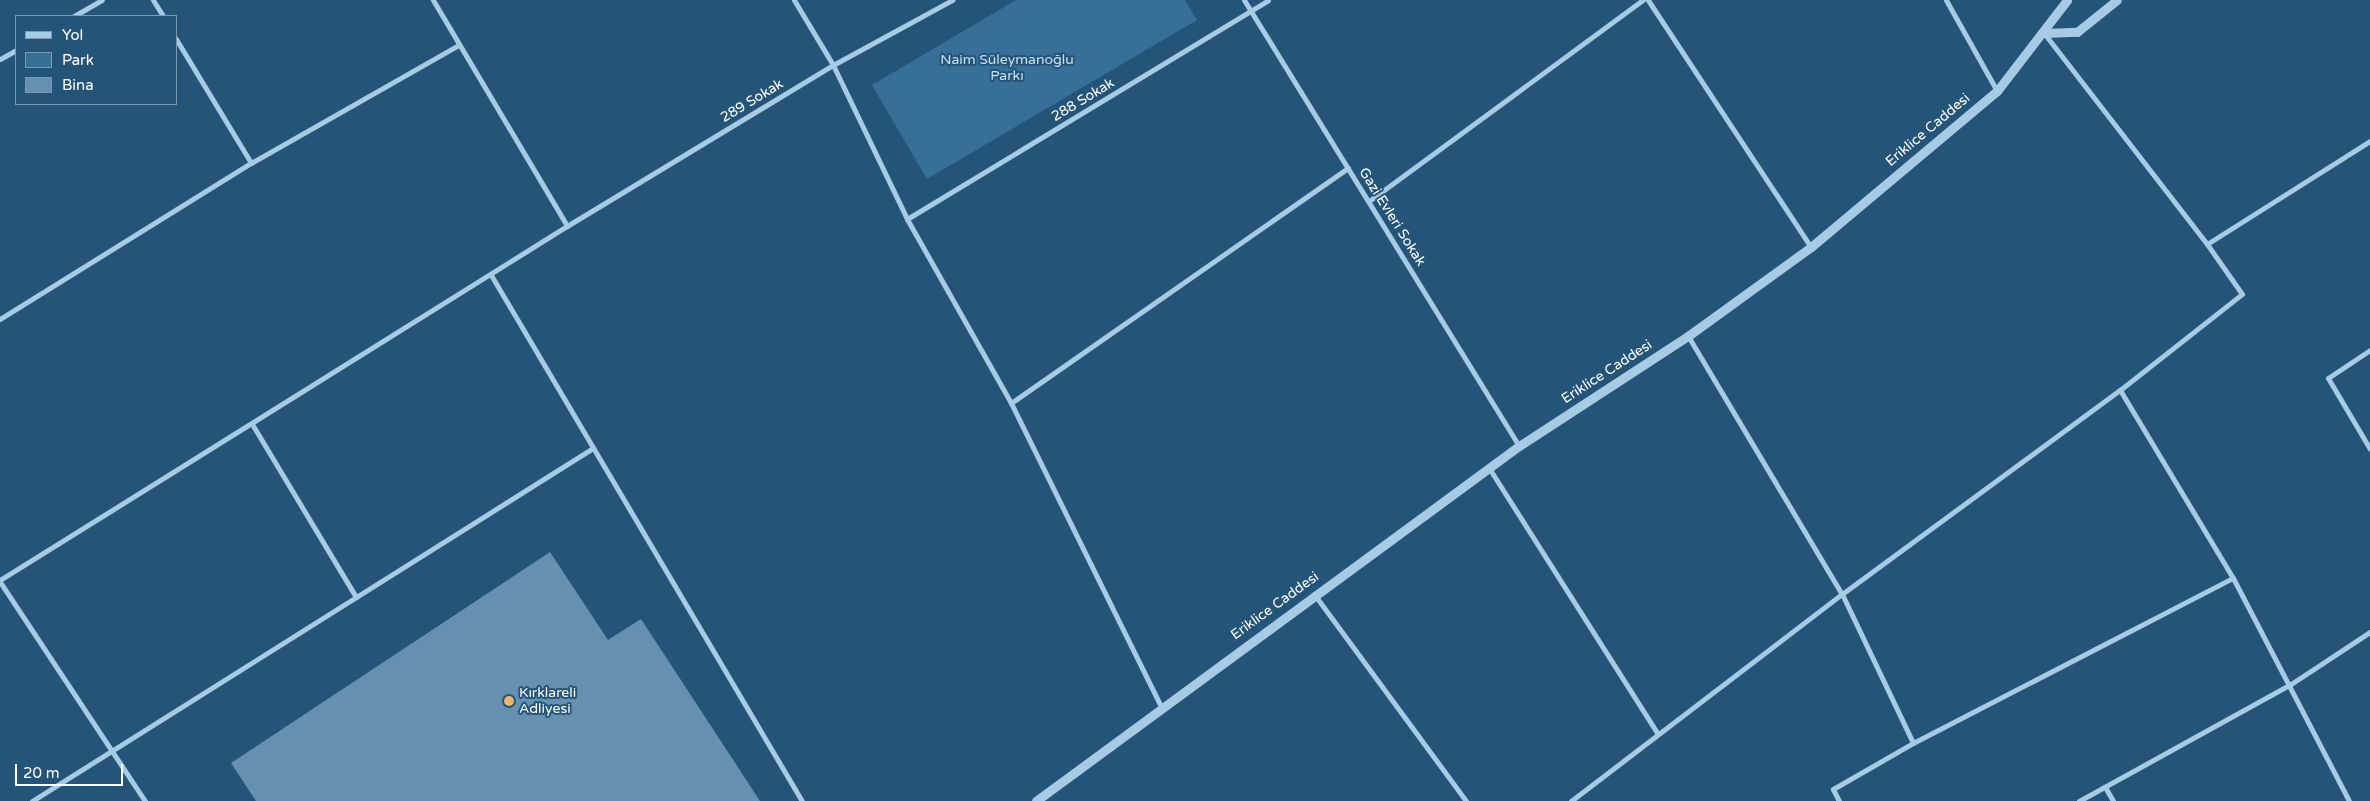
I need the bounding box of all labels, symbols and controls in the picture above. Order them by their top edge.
legend [15,15,178,105]
text: Yol [62,26,83,44]
text: Park [62,51,94,69]
park label: Naim Süleymanoğlu Parkı [940,52,1074,84]
street label: 288 Sokak [1049,75,1117,125]
text: Bina [62,76,94,94]
street label: 289 Sokak [718,76,786,126]
street label: Eriklice Caddesi [1883,90,1973,170]
street label: Gazi Evleri Sokak [1355,165,1429,269]
street label: Eriklice Caddesi [1559,336,1655,408]
street label: Eriklice Caddesi [1228,568,1322,644]
place label: Kırklareli Adliyesi [519,685,576,718]
marker: Kırklareli Adliyesi [503,695,515,707]
scale bar [18,754,125,786]
text: 20 m [23,764,60,782]

